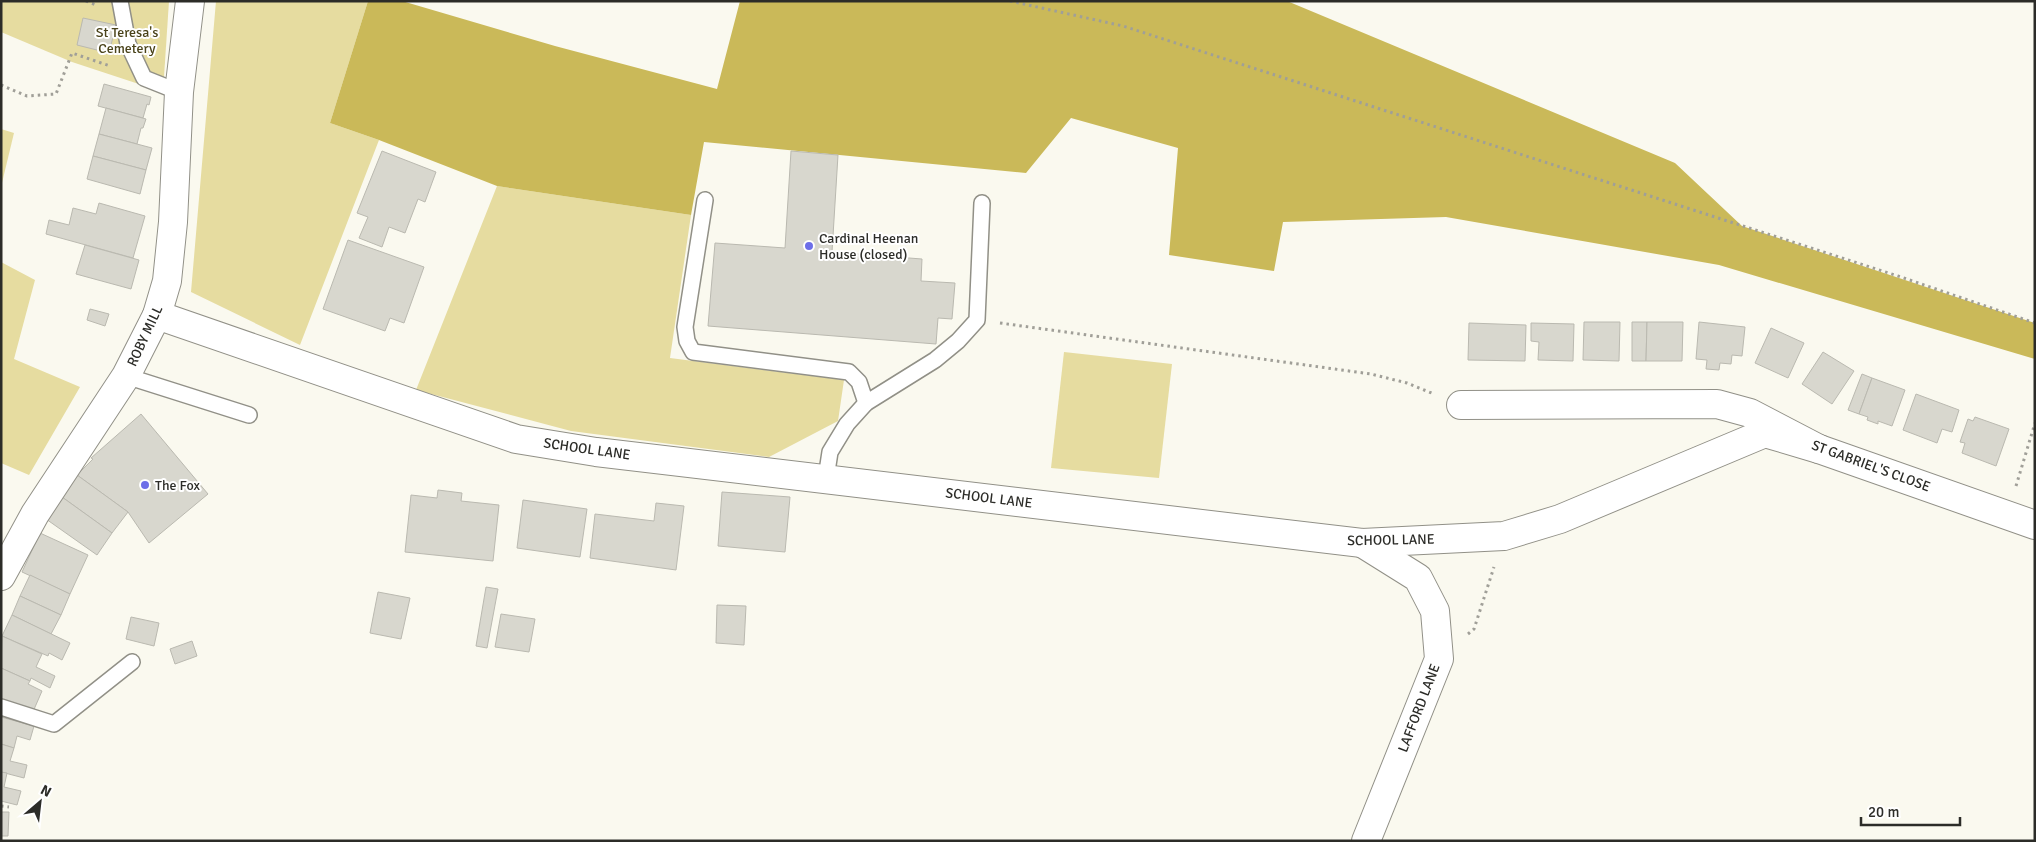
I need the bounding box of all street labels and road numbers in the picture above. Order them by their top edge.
street label: ROBY MILL [123,303,167,369]
street label: SCHOOL LANE [543,434,632,464]
street label: ST GABRIEL'S CLOSE [1809,437,1933,495]
street label: SCHOOL LANE [945,484,1034,512]
street label: SCHOOL LANE [1347,531,1435,549]
street label: LAFFORD LANE [1394,661,1444,755]

